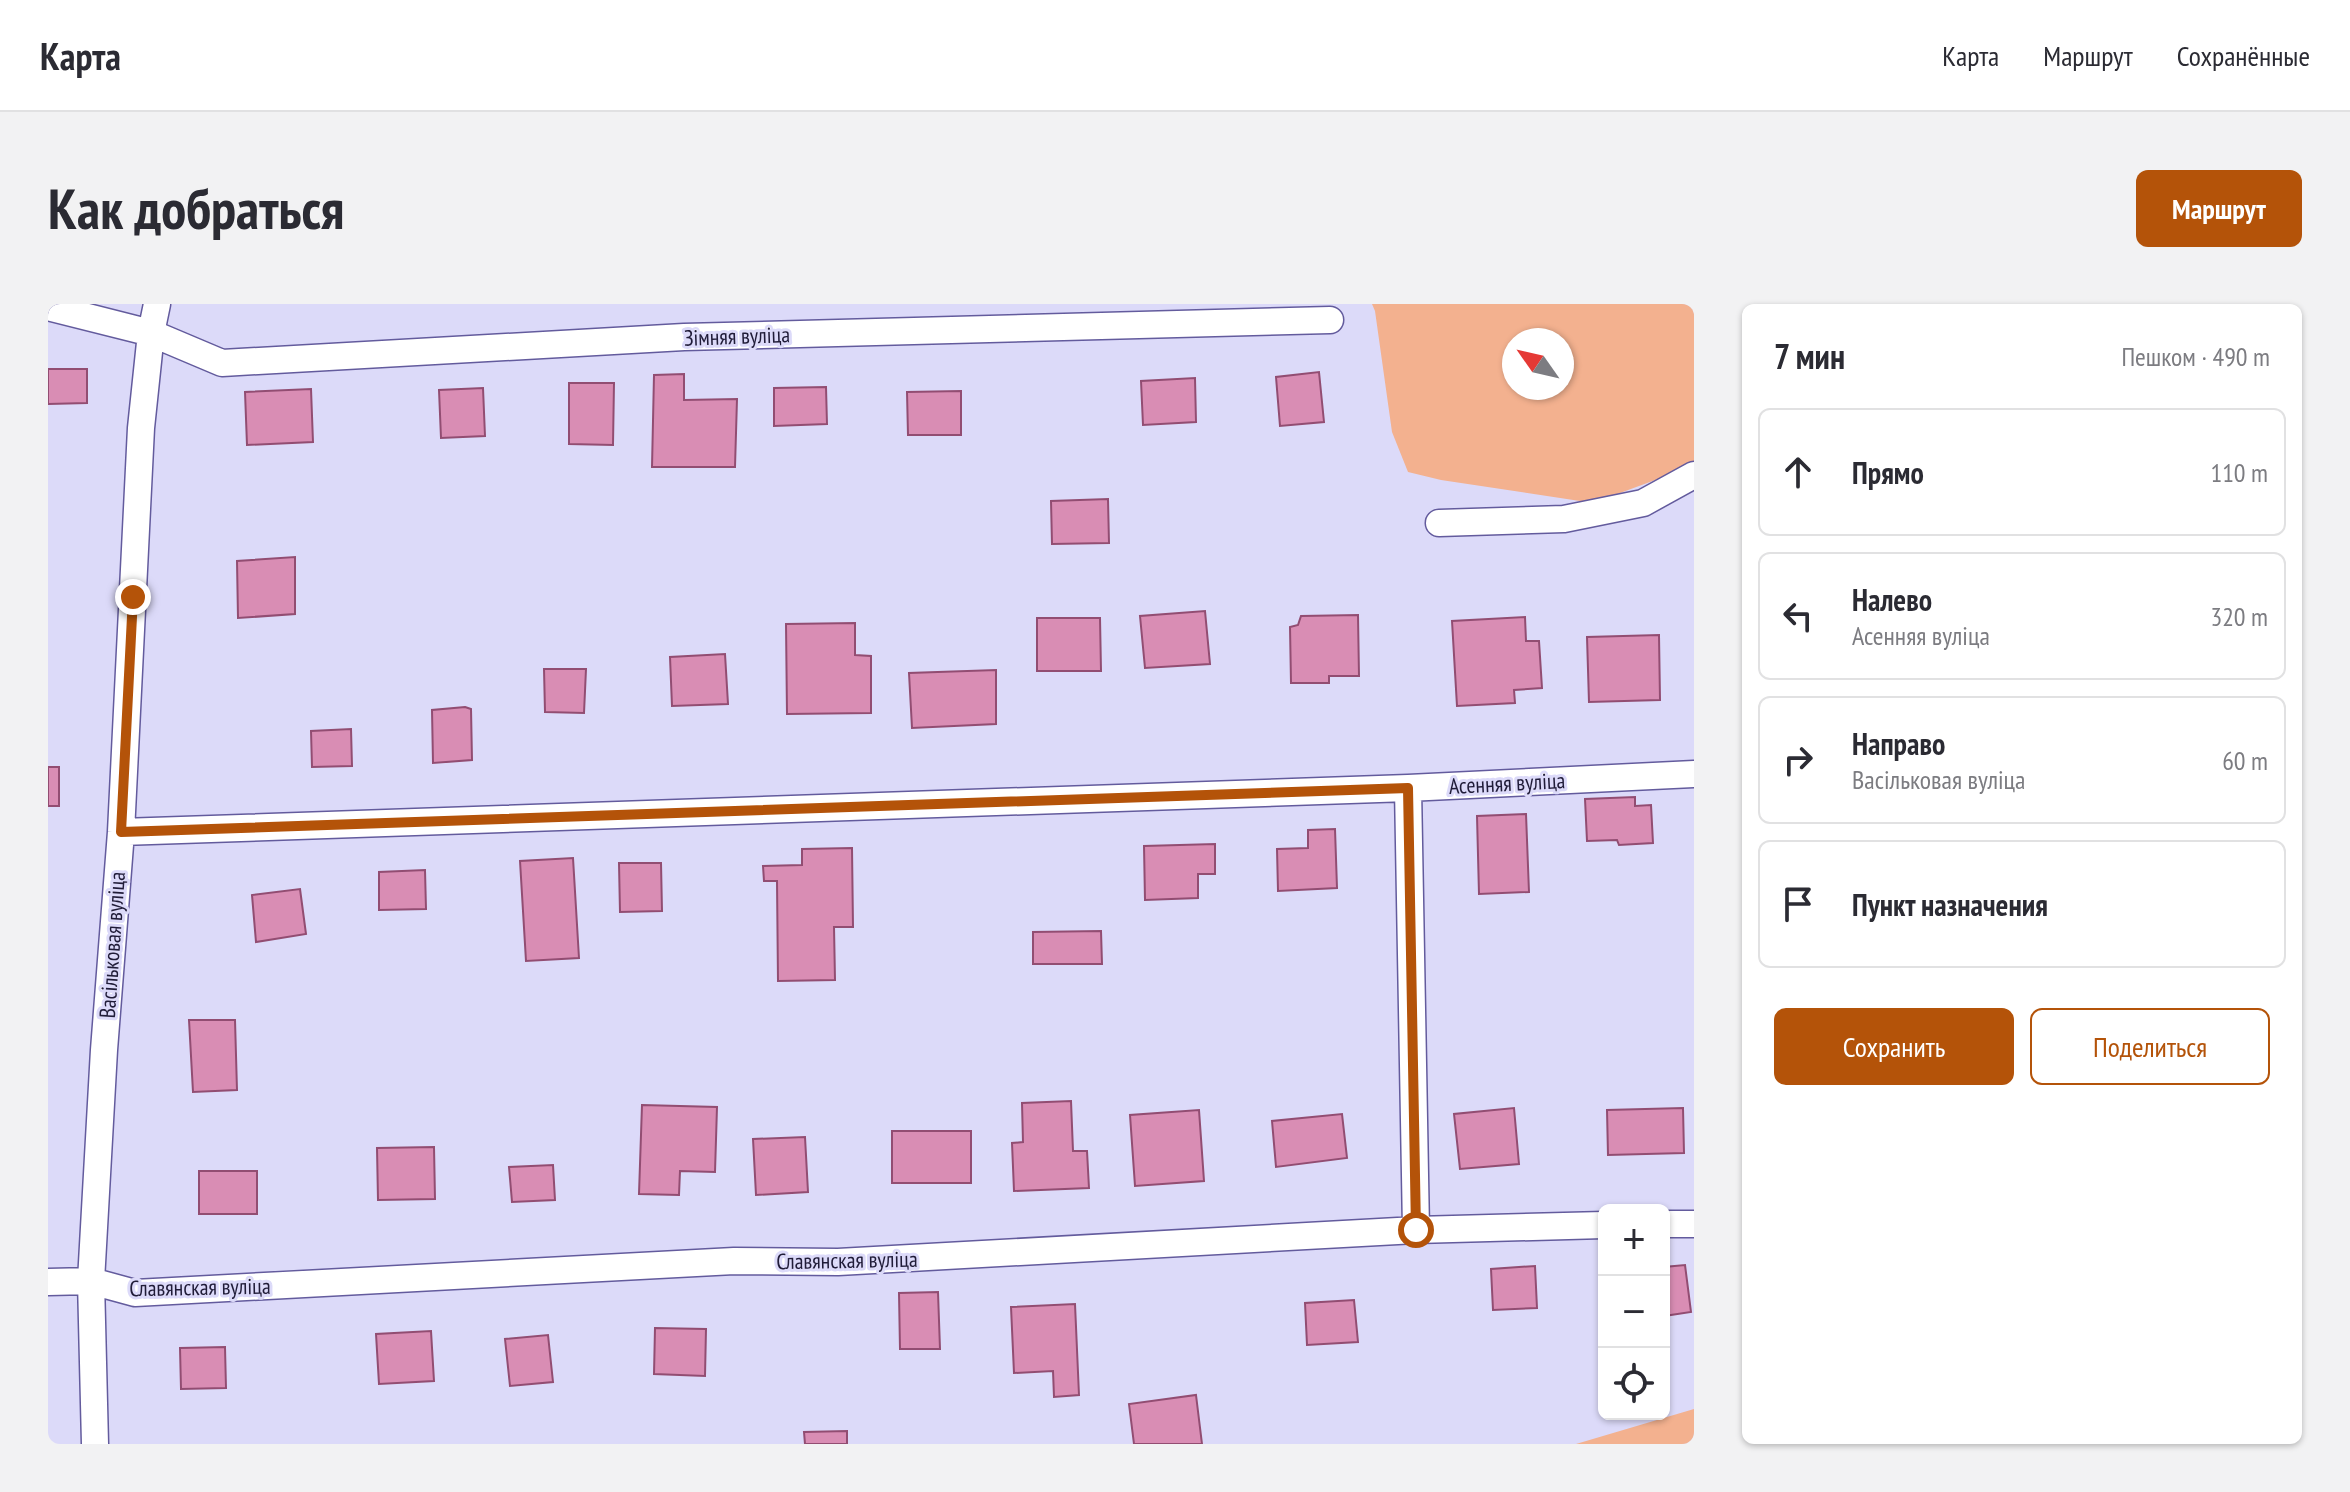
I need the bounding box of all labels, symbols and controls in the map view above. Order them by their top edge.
text: Карта [40,31,121,80]
text: Карта [1942,37,1999,74]
text: Маршрут [2043,37,2133,74]
text: Сохранённые [2177,37,2310,74]
button: Маршрут [2136,170,2302,247]
text: Как добраться [48,172,344,244]
street label: Зімняя вуліца [683,320,791,352]
north arrow [1502,328,1574,400]
text: 7 мин [1774,334,1845,378]
text: Пешком · 490 m [2121,340,2270,373]
icon: ahead [1776,450,1820,494]
text: Прямо [1852,453,1924,492]
text: 110 m [2210,456,2268,489]
route end [115,579,151,615]
text: Налево [1852,580,1932,619]
icon: left [1776,594,1820,638]
text: 320 m [2210,600,2268,633]
text: Асенняя вуліца [1852,619,1990,652]
text: Направо [1852,724,1945,763]
icon: right [1776,738,1820,782]
text: 60 m [2222,744,2268,777]
text: Васільковая вуліца [1852,763,2026,796]
street label: Асенняя вуліца [1448,766,1566,800]
street label: Васільковая вуліца [93,871,131,1019]
icon: arrive [1776,882,1820,926]
text: Пункт назначения [1852,885,2048,924]
button: Сохранить [1774,1008,2014,1085]
button: Поделиться [2030,1008,2270,1085]
map controls [1598,1204,1670,1420]
button: + [1598,1204,1670,1276]
route start [1398,1212,1434,1248]
street label: Славянская вуліца [776,1245,918,1275]
street label: Славянская вуліца [129,1272,271,1302]
button: − [1598,1276,1670,1348]
button: locate [1598,1348,1670,1420]

